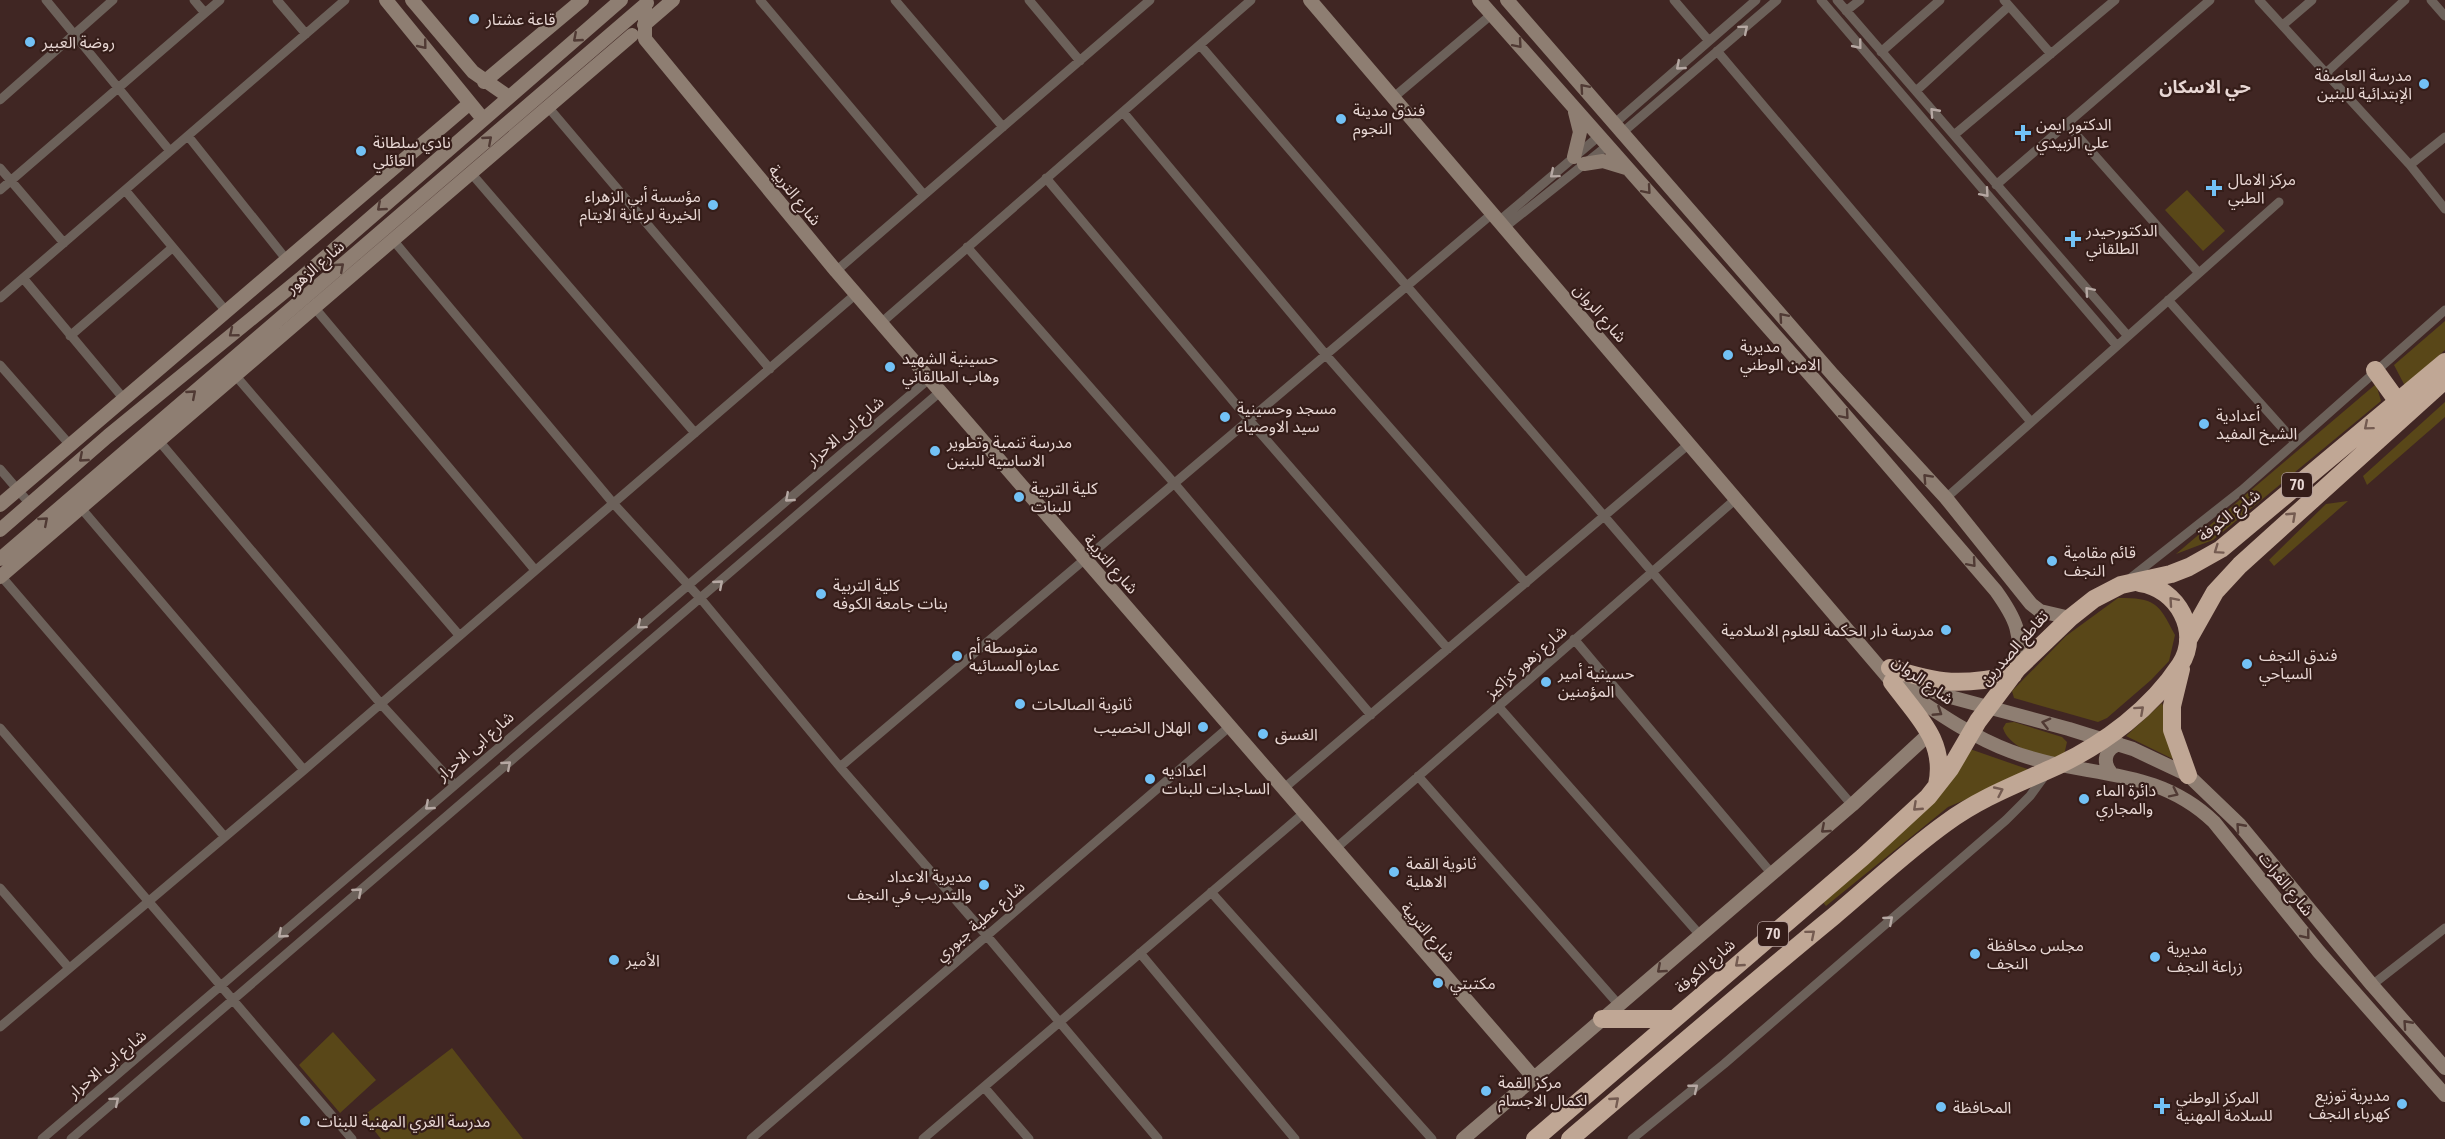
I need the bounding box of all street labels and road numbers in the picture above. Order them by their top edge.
street label: شارع التربية [762,161,825,231]
street label: شارع الزهور [281,236,350,300]
street label: شارع الروان [1567,280,1630,348]
street label: شارع ابی الاحرار [802,392,890,473]
road number: 70 [2282,473,2312,497]
street label: شارع الكوفة [2194,485,2266,547]
street label: شارع التربية [1078,530,1142,600]
street label: تقاطع الصدرين [1976,607,2055,691]
street label: شارع زهور كزاكيز [1481,621,1573,705]
street label: شارع الروان [1887,651,1957,711]
street label: شارع ابی الاحرار [432,707,520,788]
street label: شارع الفرات [2252,848,2317,922]
street label: شارع عطية جبوري [931,877,1031,967]
street label: شارع التربية [1395,898,1459,968]
road number: 70 [1758,922,1788,946]
street label: شارع الكوفة [1671,935,1741,1000]
street label: شارع ابی الاحرار [63,1026,152,1105]

